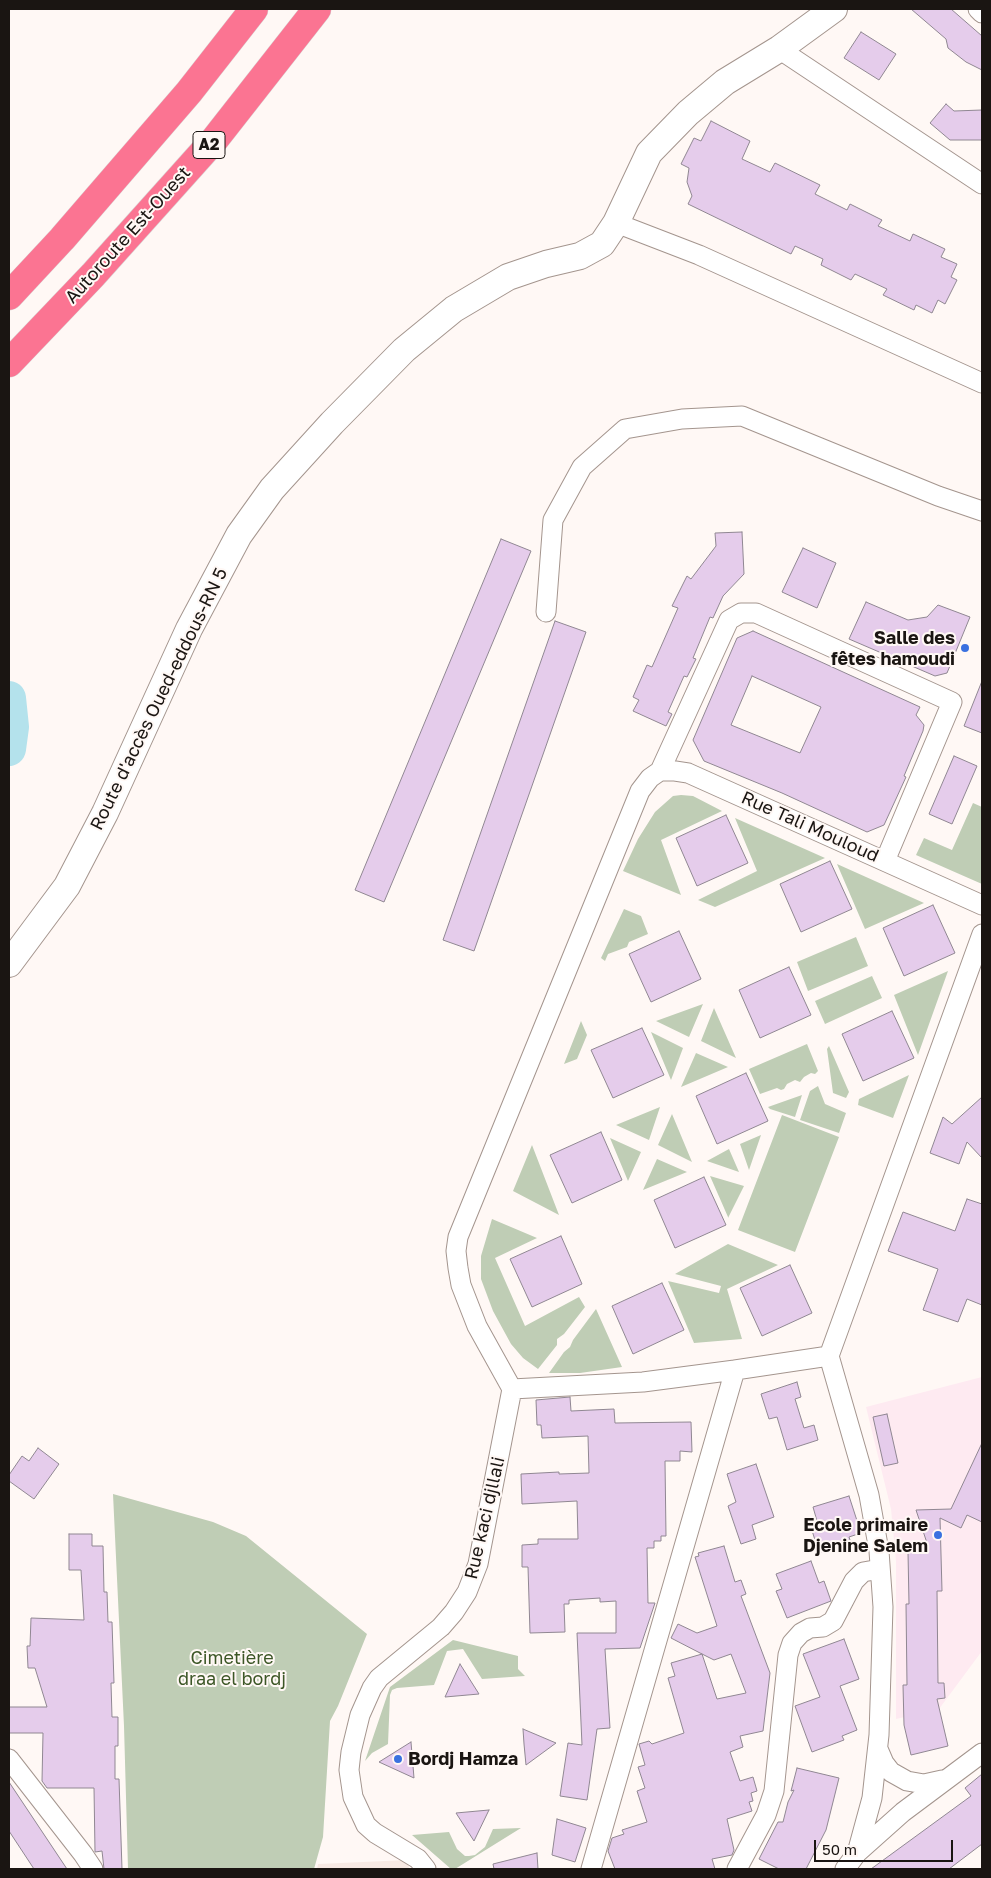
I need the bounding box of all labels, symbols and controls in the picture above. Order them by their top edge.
road number: A2 [193,132,225,158]
street label: Autoroute Est-Ouest [61,162,195,308]
street label: Route d'accès Oued-eddous-RN 5 [86,564,232,834]
place label: Salle des fêtes hamoudi [831,627,955,670]
marker: Salle des fêtes hamoudi [959,642,971,654]
street label: Rue Tali Mouloud [738,787,882,867]
street label: Rue kaci djllali [460,1455,510,1581]
place label: Ecole primaire Djenine Salem [803,1514,928,1556]
marker: Ecole primaire Djenine Salem [932,1529,944,1541]
park label: Cimetière draa el bordj [178,1647,286,1690]
place label: Bordj Hamza [408,1748,518,1770]
marker: Bordj Hamza [392,1753,404,1765]
scale bar [816,1830,955,1862]
text: 50 m [822,1840,857,1858]

